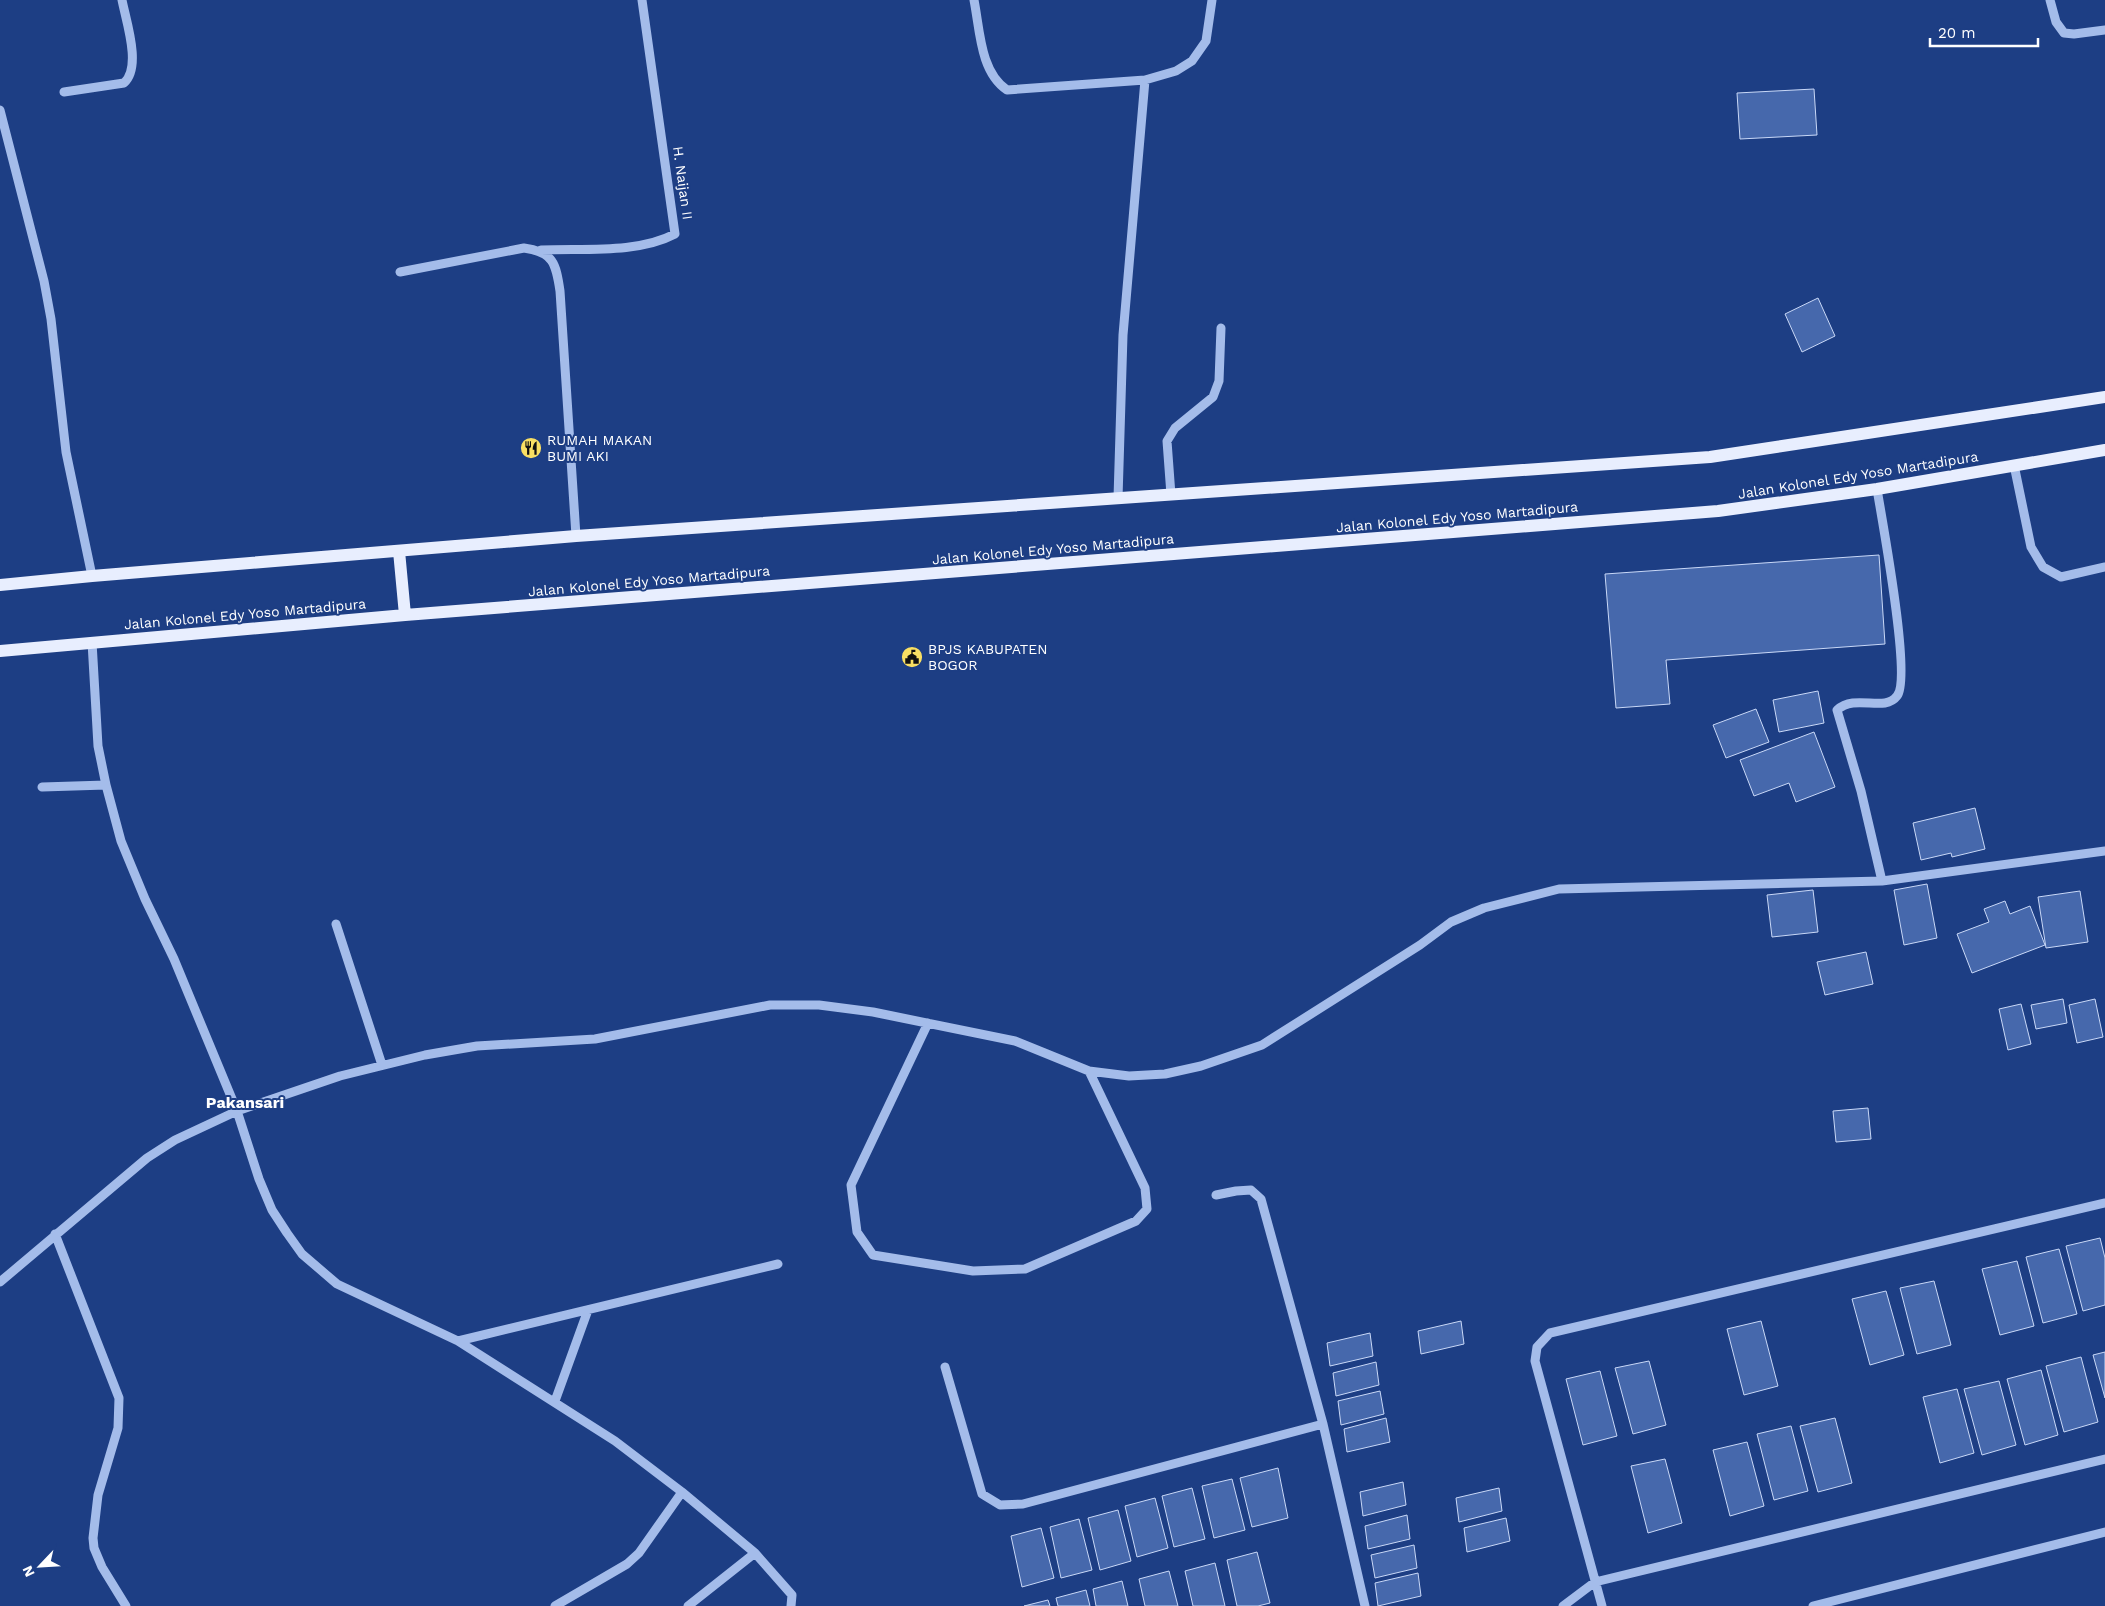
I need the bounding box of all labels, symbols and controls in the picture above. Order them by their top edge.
scale bar [1930,15,2038,47]
text: 20 m [1938,24,1976,42]
street label: H. Naijan II [670,145,696,221]
place label: RUMAH MAKAN BUMI AKI [547,432,652,464]
restaurant icon: RUMAH MAKAN BUMI AKI [519,436,543,460]
street label: Jalan Kolonel Edy Yoso Martadipura [1737,448,1979,502]
street label: Jalan Kolonel Edy Yoso Martadipura [1335,498,1579,536]
street label: Jalan Kolonel Edy Yoso Martadipura [931,530,1175,568]
street label: Jalan Kolonel Edy Yoso Martadipura [527,562,771,600]
street label: Jalan Kolonel Edy Yoso Martadipura [123,595,367,633]
place label: BPJS KABUPATEN BOGOR [928,641,1047,673]
public building icon: BPJS KABUPATEN BOGOR [900,645,924,669]
district label: Pakansari [206,1093,284,1112]
north arrow [15,1541,65,1591]
text: N [19,1563,38,1580]

